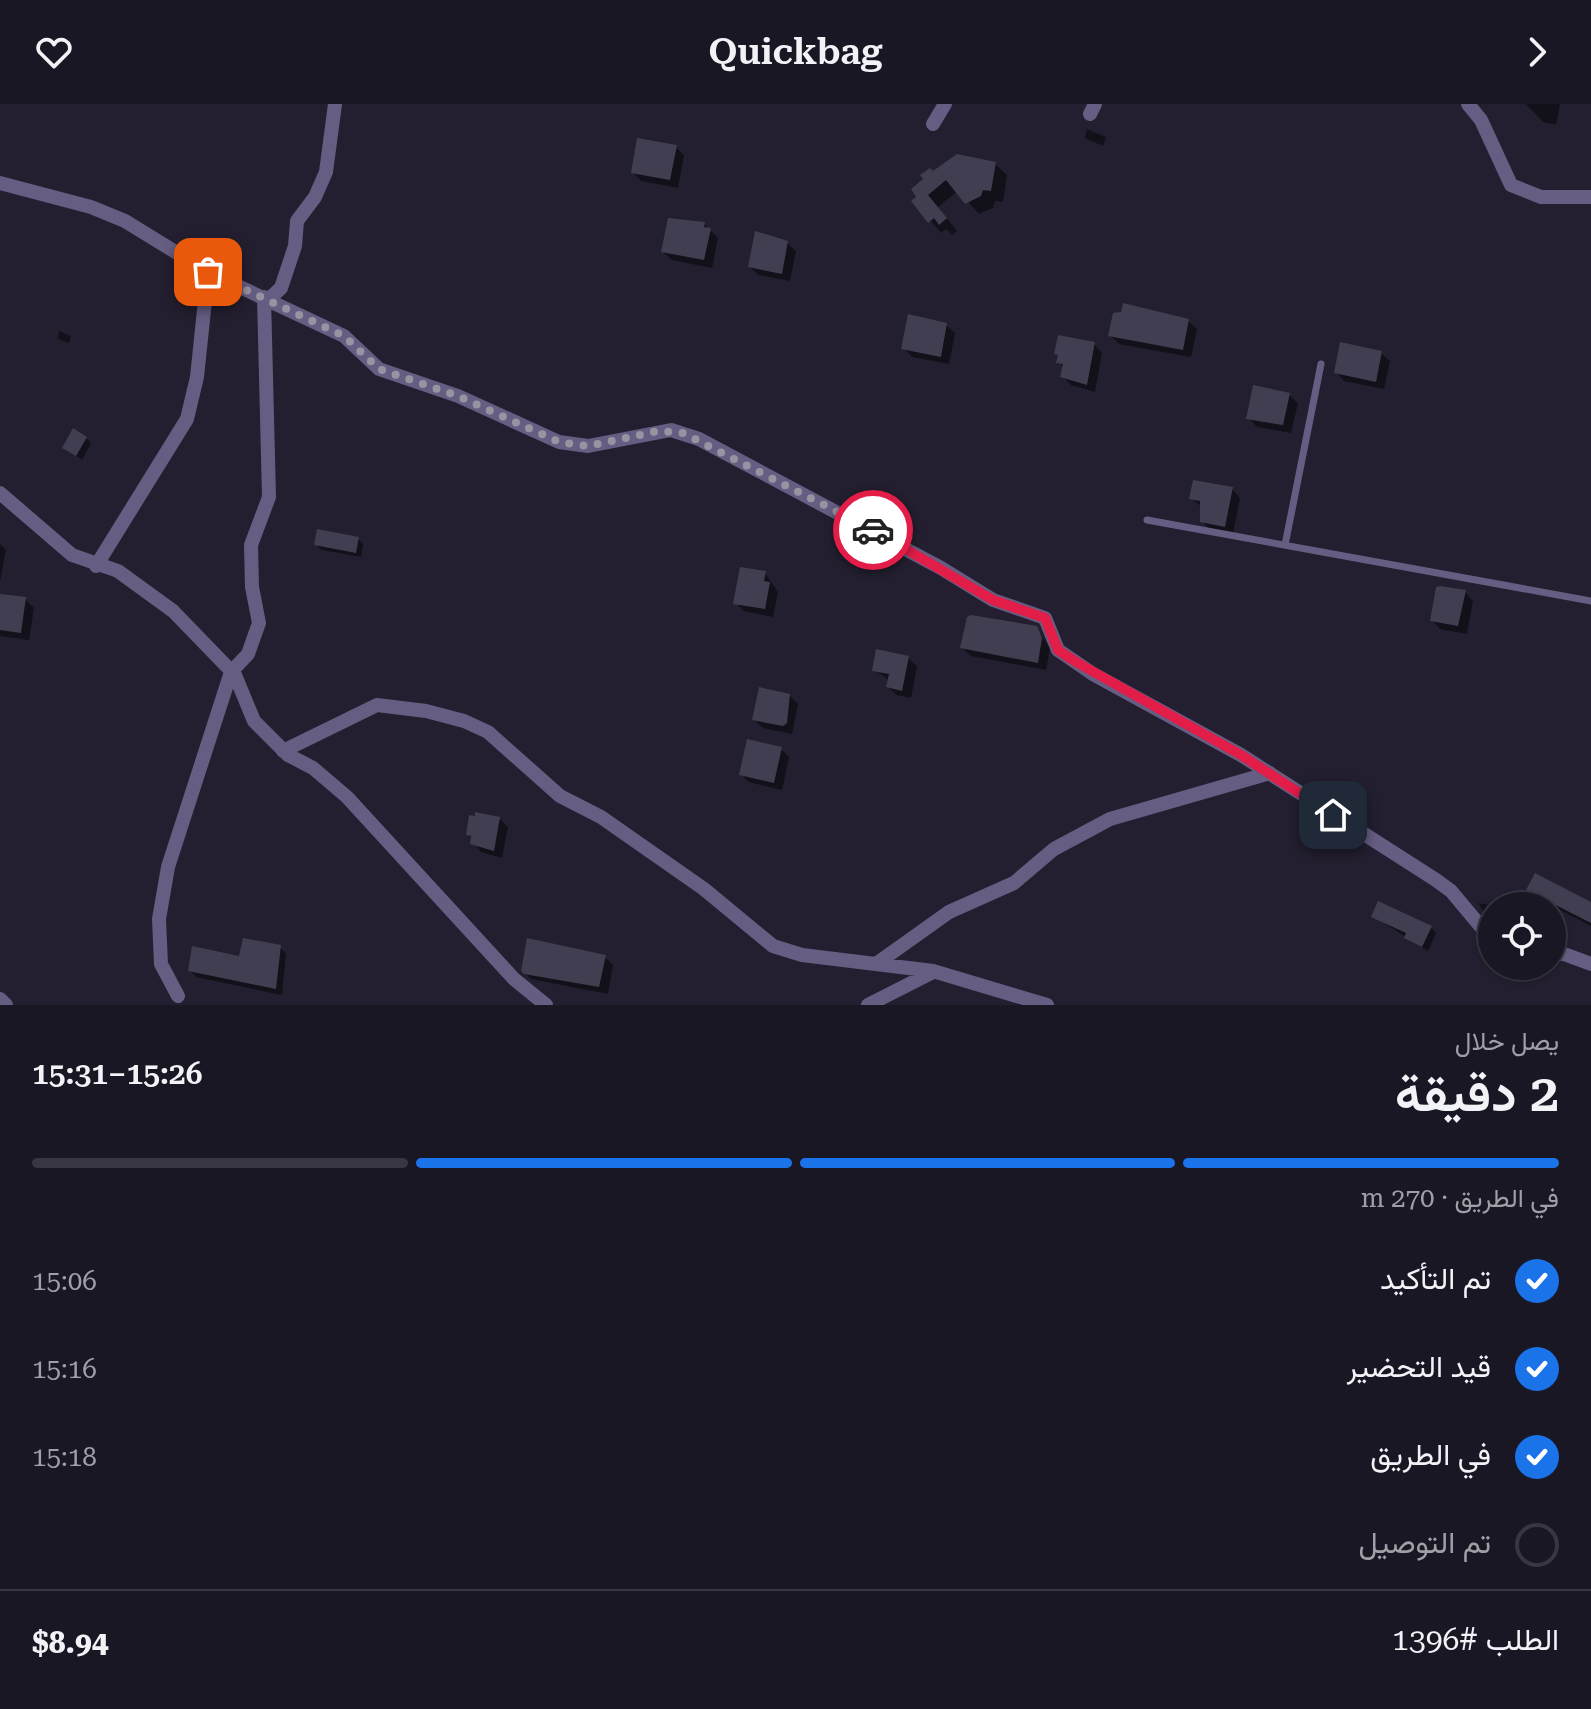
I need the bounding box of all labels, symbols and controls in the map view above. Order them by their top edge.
icon: heart [32,30,76,74]
icon: forward [1515,30,1559,74]
text: Quickbag [708,31,883,73]
pin [174,238,242,306]
icon: bag [186,250,230,294]
courier [833,490,913,570]
icon: car [851,508,895,552]
pin [1299,781,1367,849]
icon: home [1311,793,1355,837]
map controls [1478,892,1566,980]
button: locate [1478,892,1566,980]
text: يصل خلال [1455,1026,1559,1056]
text: 15:26–15:31 [32,1056,202,1091]
text: 2 دقيقة [1395,1063,1559,1124]
text: في الطريق · 270 m [1361,1183,1559,1213]
icon: check [1515,1259,1559,1303]
text: تم التأكيد [1380,1261,1491,1296]
text: 15:06 [32,1266,97,1296]
icon: check [1515,1347,1559,1391]
text: قيد التحضير [1347,1349,1491,1384]
text: 15:16 [32,1354,97,1384]
icon: check [1515,1435,1559,1479]
text: في الطريق [1370,1437,1491,1472]
text: 15:18 [32,1442,97,1472]
text: تم التوصيل [1358,1525,1491,1560]
text: الطلب #1396 [1392,1622,1559,1657]
text: $8.94 [32,1625,109,1660]

